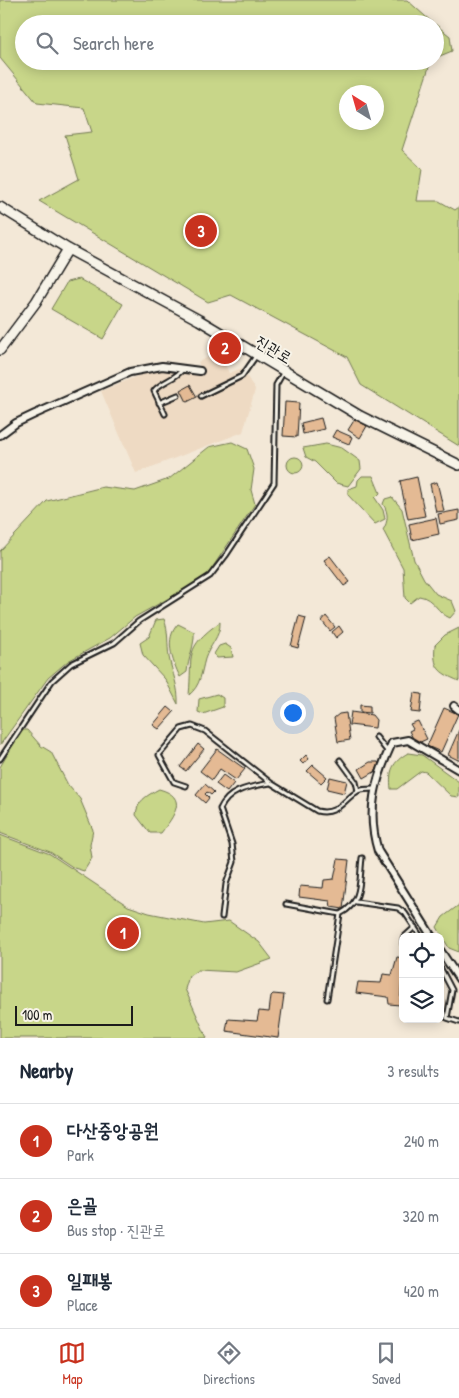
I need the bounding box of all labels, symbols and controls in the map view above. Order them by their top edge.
search box [15,15,444,70]
icon: search [33,29,61,57]
text: Search here [73,30,154,56]
north arrow [339,85,384,130]
pin: 3 [185,212,217,250]
pin: 2 [209,329,241,367]
street label: 진관로 [252,330,296,368]
your location [280,700,306,726]
pin: 1 [107,914,139,952]
map controls [399,933,444,1023]
button: locate [399,933,444,978]
button: layers [399,978,444,1023]
scale bar [15,1003,132,1026]
text: 100 m [22,1005,52,1024]
text: Nearby [20,1056,73,1085]
text: 3 results [387,1060,439,1082]
text: 다산중앙공원 [67,1117,159,1143]
text: 1 [33,1130,39,1152]
text: 240 m [404,1130,439,1152]
text: Park [67,1144,94,1166]
text: 은골 [67,1192,98,1218]
text: 2 [32,1205,40,1227]
text: 320 m [403,1205,439,1227]
text: Bus stop · 진관로 [67,1219,166,1241]
text: 일패봉 [67,1267,113,1293]
text: 3 [32,1280,40,1302]
text: 420 m [404,1280,439,1302]
text: Place [67,1294,98,1316]
tab: Map [58,1339,86,1388]
tab: Directions [203,1339,255,1388]
tab: Saved [372,1339,401,1388]

